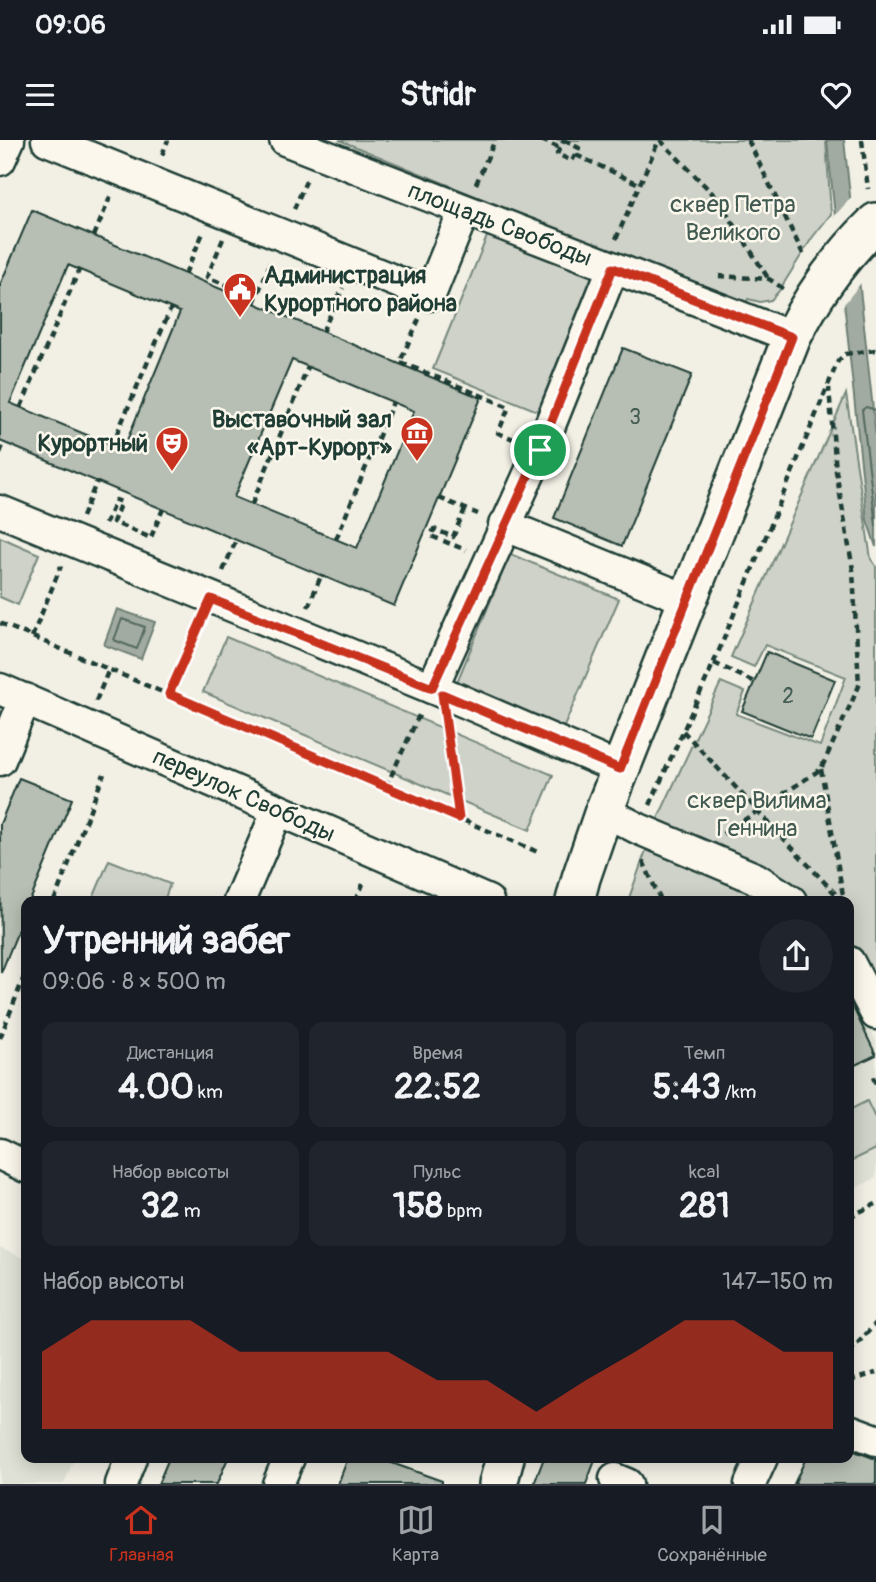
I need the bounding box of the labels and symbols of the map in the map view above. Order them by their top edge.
street label: площадь Свободы [404,176,596,273]
park label: сквер Петра Великого [670,190,796,247]
place label: Администрация Курортного района [264,261,457,318]
public building icon: Администрация Курортного района [221,270,259,319]
house number: 3 [629,404,641,431]
place label: Выставочный зал «Арт-Курорт» [212,405,393,462]
museum icon: Выставочный зал «Арт-Курорт» [398,414,436,463]
pin [510,420,570,480]
theatre icon: Курортный [153,424,191,473]
place label: Курортный [37,429,148,458]
house number: 2 [782,683,794,710]
street label: переулок Свободы [148,742,339,849]
park label: сквер Вилима Геннина [687,786,827,843]

